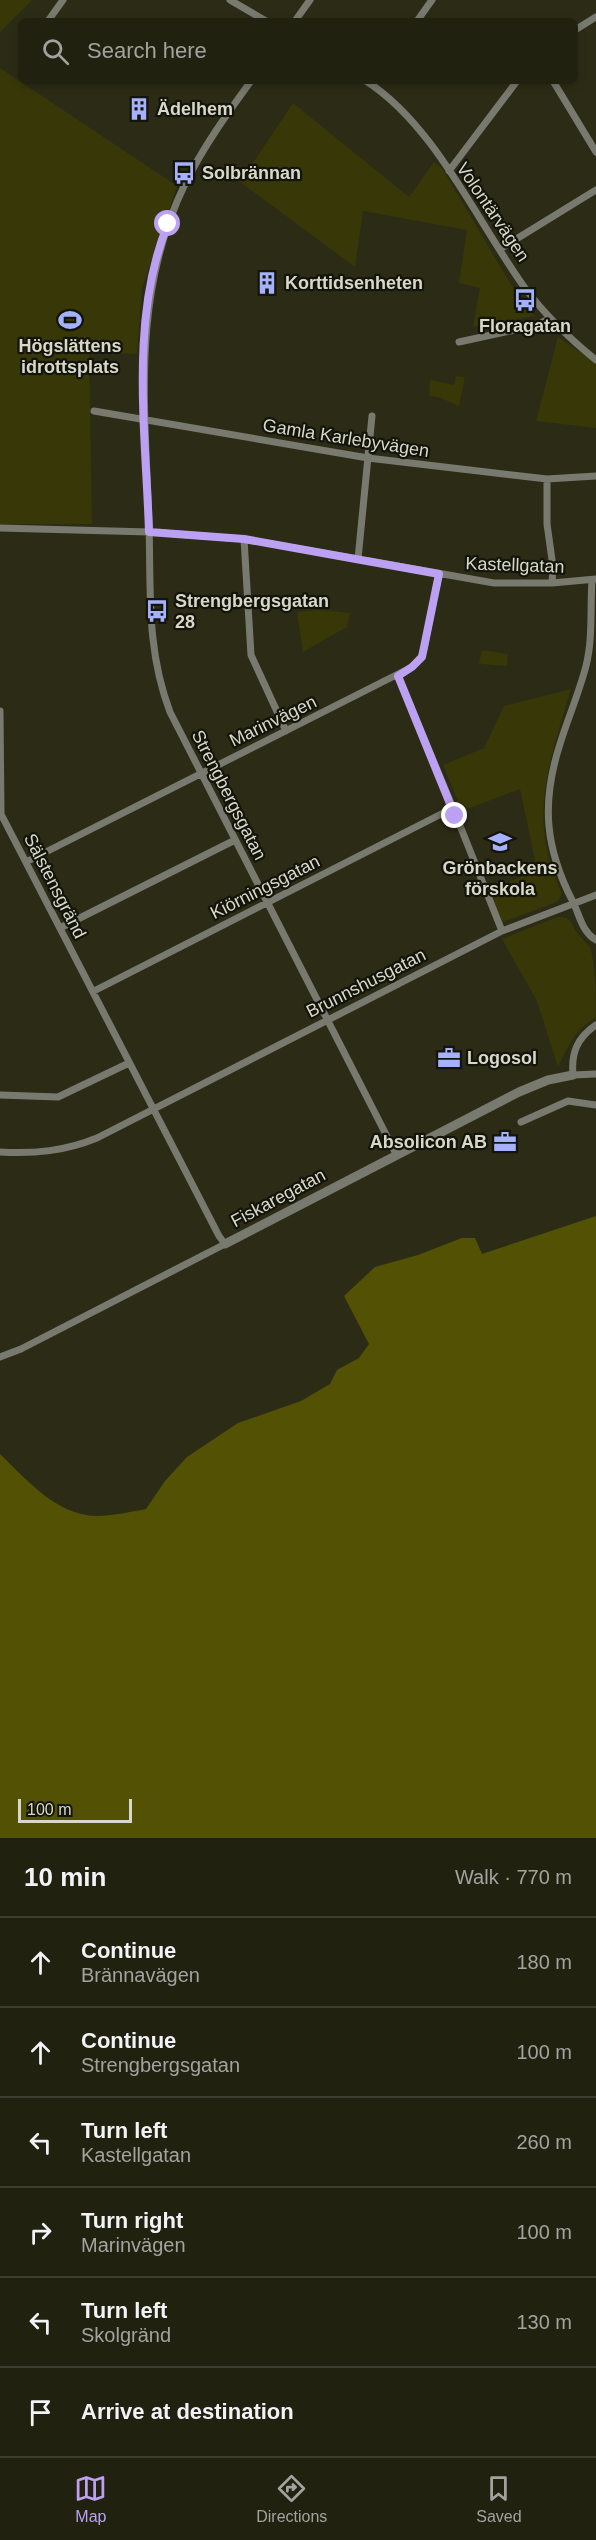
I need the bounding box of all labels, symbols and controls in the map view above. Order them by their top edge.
search box [18,18,578,84]
icon: search [39,35,72,68]
text: Search here [87,38,207,63]
building icon: Ädelhem [126,96,152,122]
place label: Ädelhem [157,99,233,119]
street label: Volontärvägen [453,159,533,265]
bus stop icon: Solbrännan [171,160,197,186]
place label: Solbrännan [202,163,301,183]
route start [154,210,180,236]
building icon: Korttidsenheten [254,270,280,296]
place label: Korttidsenheten [285,273,423,293]
bus stop icon: Floragatan [512,287,538,313]
sports icon: Högslättens idrottsplats [57,307,83,333]
place label: Floragatan [479,316,571,336]
place label: Högslättens idrottsplats [18,336,122,377]
street label: Gamla Karlebyvägen [261,415,431,461]
street label: Kastellgatan [465,553,565,577]
place label: Strengbergsgatan 28 [175,591,329,632]
bus stop icon: Strengbergsgatan 28 [144,598,170,624]
street label: Marinvägen [226,691,320,751]
street label: Strengbergsgatan [188,727,270,863]
route end [441,802,467,828]
school or university icon: Grönbackens förskola [487,829,513,855]
street label: Sälstensgränd [20,830,90,942]
street label: Kiörningsgatan [207,851,323,923]
place label: Grönbackens förskola [442,858,558,899]
street label: Brunnshusgatan [303,944,429,1022]
office icon: Logosol [436,1045,462,1071]
place label: Logosol [467,1048,537,1068]
office icon: Absolicon AB [492,1129,518,1155]
place label: Absolicon AB [370,1132,487,1152]
street label: Fiskaregatan [227,1165,329,1231]
scale bar [18,1796,132,1824]
text: 100 m [27,1801,71,1818]
text: 10 min [24,1862,106,1892]
text: Walk · 770 m [455,1866,572,1888]
text: Continue [81,1938,176,1963]
icon: ahead [24,1946,57,1979]
text: 180 m [516,1951,572,1973]
text: Brännavägen [81,1964,200,1986]
text: Continue [81,2028,176,2053]
icon: ahead [24,2036,57,2069]
text: 100 m [516,2041,572,2063]
text: Strengbergsgatan [81,2054,240,2076]
text: Turn left [81,2118,167,2143]
icon: left [24,2126,57,2159]
text: 260 m [516,2131,572,2153]
text: Kastellgatan [81,2144,191,2166]
text: Turn right [81,2208,183,2233]
icon: right [24,2216,57,2249]
text: 100 m [516,2221,572,2243]
text: Marinvägen [81,2234,186,2256]
text: Turn left [81,2298,167,2323]
icon: left [24,2306,57,2339]
text: 130 m [516,2311,572,2333]
text: Skolgränd [81,2324,171,2346]
icon: arrive [24,2396,57,2429]
text: Arrive at destination [81,2399,294,2424]
tab: Map [74,2472,107,2526]
tab: Directions [256,2472,327,2526]
tab: Saved [476,2472,522,2526]

